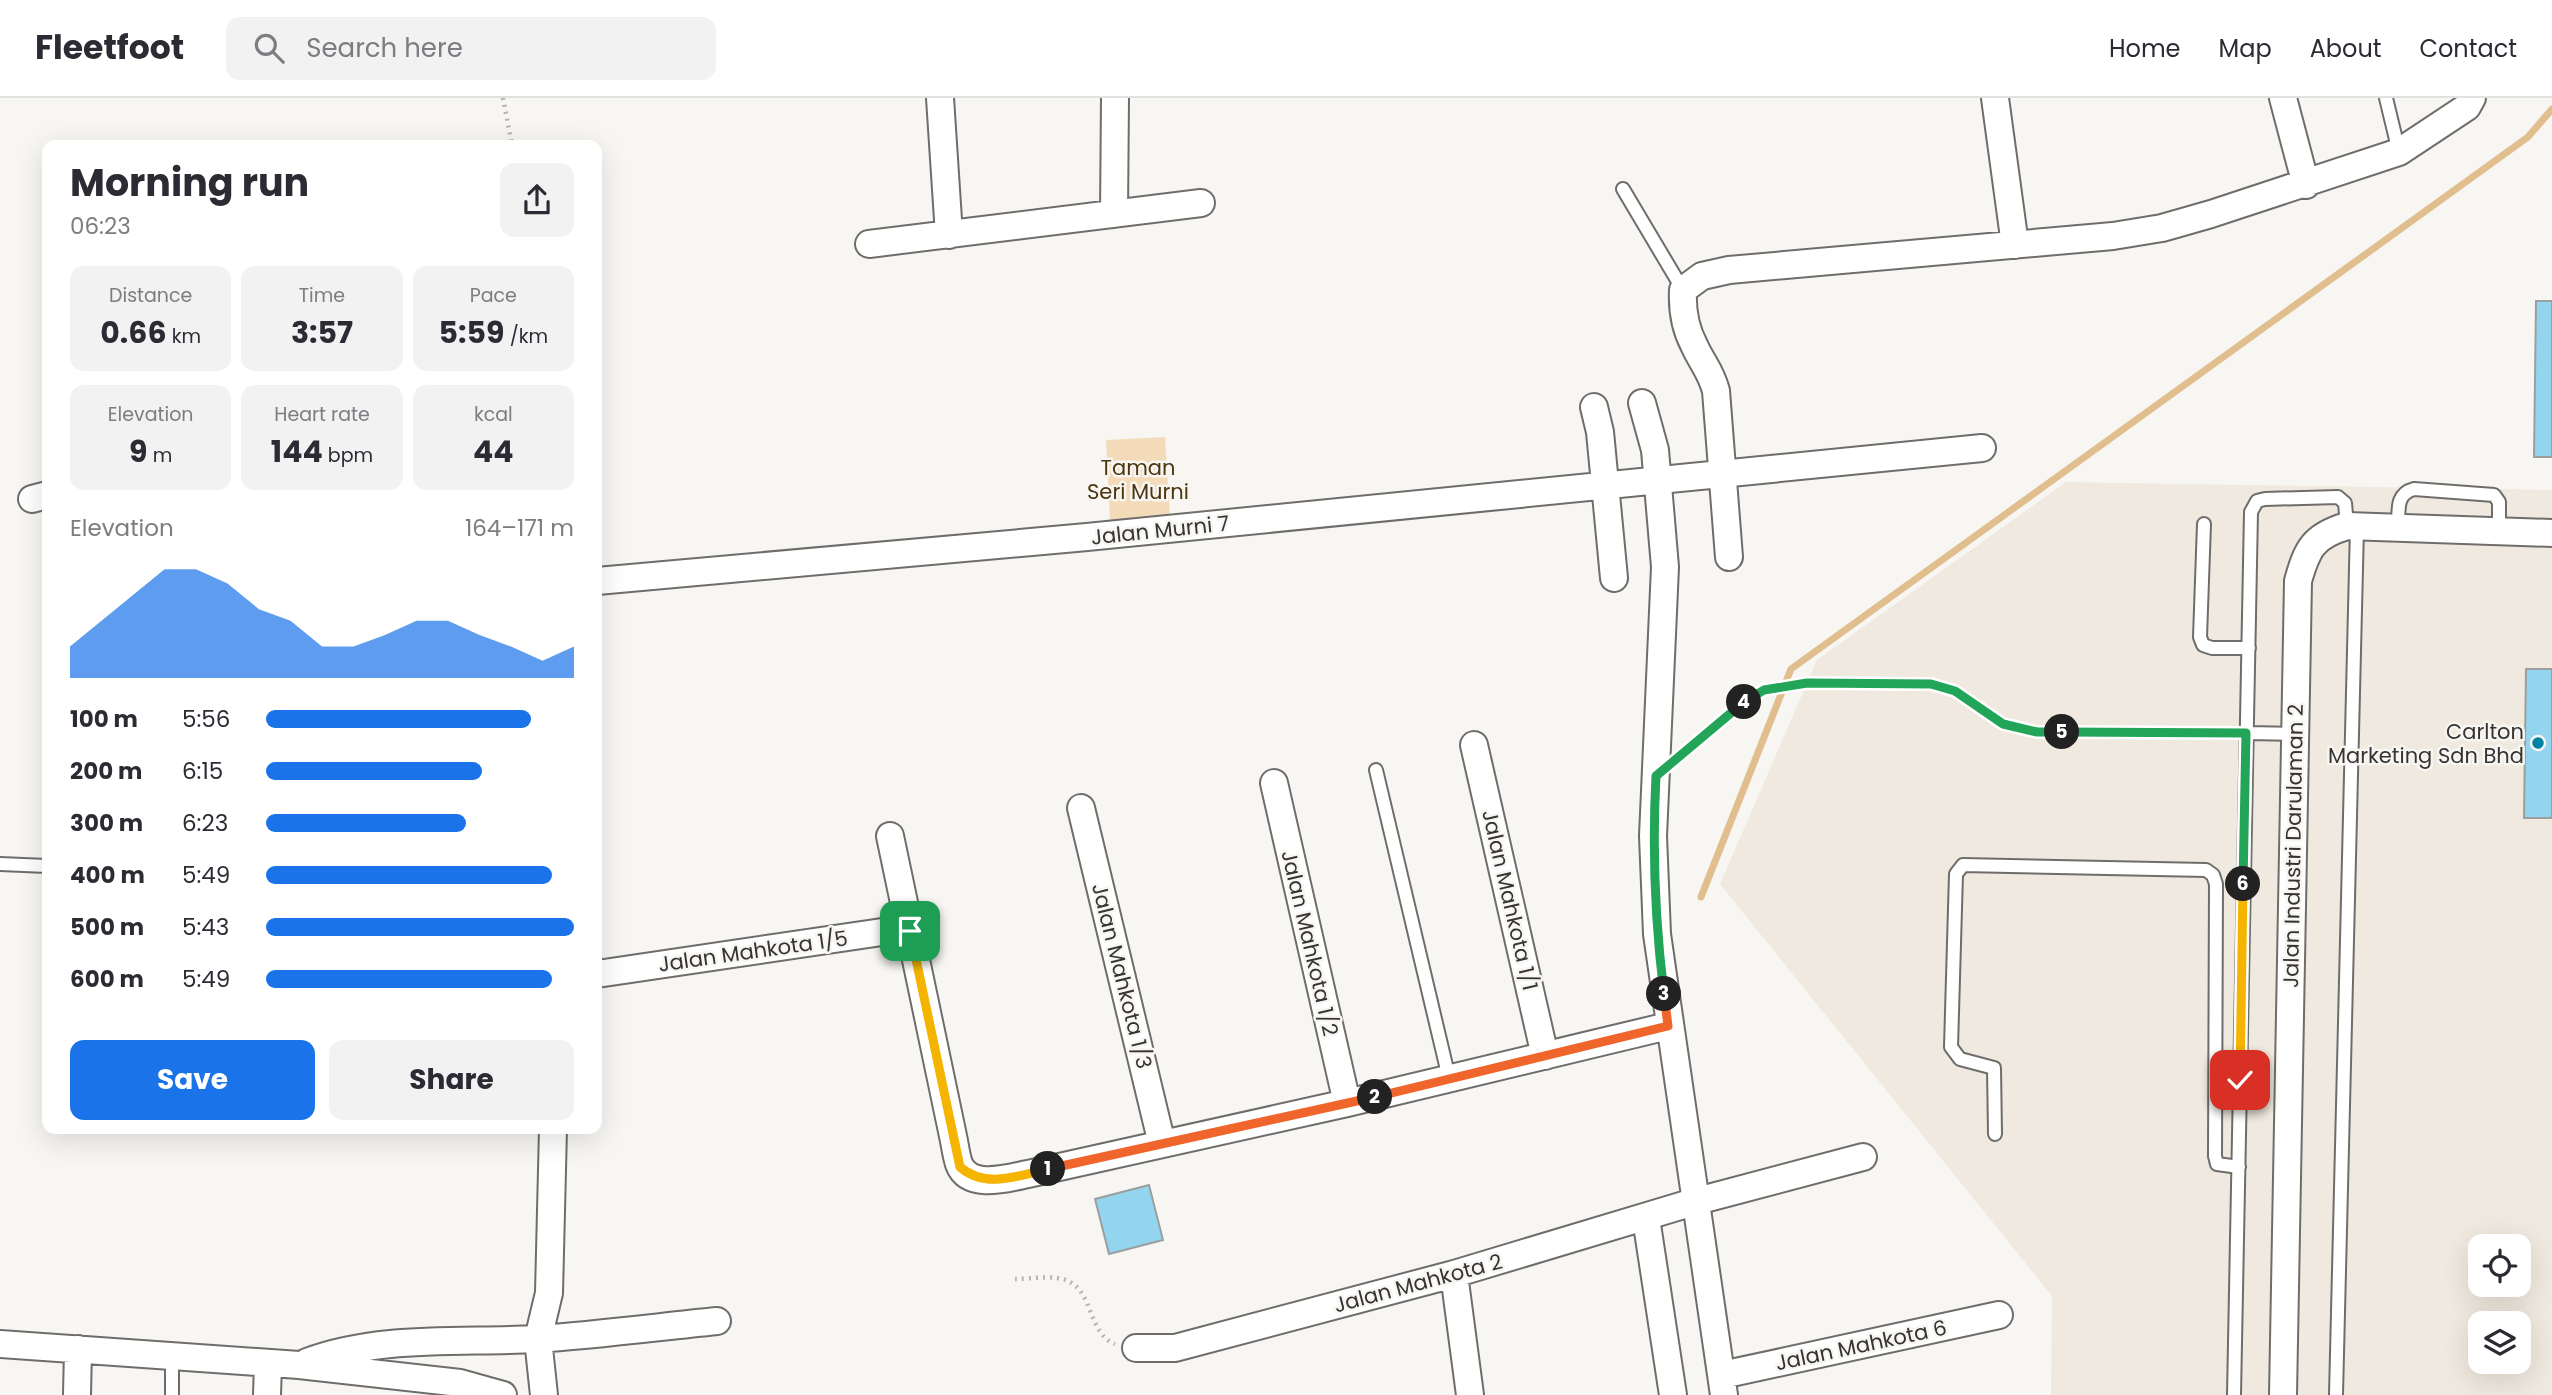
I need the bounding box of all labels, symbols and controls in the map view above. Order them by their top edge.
search box [226,17,716,80]
text: Fleetfoot [35,24,184,71]
icon: search [250,29,288,67]
text: Search here [306,30,463,66]
text: Home [2109,32,2181,65]
text: Map [2219,32,2272,65]
text: About [2310,32,2381,65]
text: Contact [2419,32,2517,65]
text: Morning run [70,156,309,209]
button: share [500,163,574,237]
text: 06:23 [70,210,131,242]
text: Distance [109,282,192,309]
text: Time [299,282,345,309]
text: Pace [470,282,517,309]
text: 0.66 [100,311,167,354]
text: 3:57 [291,311,353,354]
text: 5:59 [439,311,505,354]
text: km [167,323,201,350]
text: /km [505,323,548,350]
text: Elevation [108,401,193,428]
text: Heart rate [274,401,370,428]
text: kcal [474,401,513,428]
text: 9 [129,430,148,473]
text: 144 [271,430,323,473]
text: 44 [473,430,514,473]
text: m [148,442,172,469]
text: bpm [323,442,373,469]
park label: Taman Seri Murni [1087,453,1189,506]
street label: Jalan Murni 7 [1089,508,1231,552]
text: Elevation [70,512,174,544]
text: 164–171 m [465,512,574,544]
pin: 4 [1726,684,1762,720]
text: 4 [1737,688,1750,715]
text: 100 m [70,703,138,735]
text: 5:56 [182,703,230,735]
street label: Jalan Industri Darulaman 2 [2276,704,2310,988]
pin: 5 [2044,714,2080,750]
place label: Carlton Marketing Sdn Bhd [2328,717,2524,770]
text: 5 [2055,718,2068,745]
marker: Carlton Marketing Sdn Bhd [2530,735,2546,751]
text: 200 m [70,755,142,787]
text: 6:15 [182,755,223,787]
text: 300 m [70,807,143,839]
text: 6:23 [182,807,228,839]
street label: Jalan Mahkota 1/1 [1475,807,1545,993]
street label: Jalan Mahkota 1/2 [1275,847,1345,1039]
text: 400 m [70,859,145,891]
text: 5:49 [182,859,230,891]
pin: 6 [2226,866,2260,902]
text: 6 [2236,870,2249,897]
street label: Jalan Mahkota 1/3 [1085,880,1159,1072]
pin [880,901,940,961]
text: 500 m [70,911,144,943]
text: 5:43 [182,911,229,943]
icon: arrive [891,912,929,950]
street label: Jalan Mahkota 1/5 [656,923,850,979]
text: 600 m [70,963,144,995]
text: 5:49 [182,963,230,995]
pin: 3 [1646,976,1682,1012]
text: 3 [1658,980,1669,1007]
button: Save [70,1040,315,1120]
button: Share [329,1040,574,1120]
pin [2210,1050,2270,1110]
icon: check [2221,1061,2259,1099]
pin: 2 [1358,1080,1392,1114]
text: 2 [1369,1083,1380,1110]
pin: 1 [1030,1152,1066,1186]
text: 1 [1044,1155,1051,1182]
map controls [2468,1234,2531,1374]
button: locate [2468,1234,2531,1297]
street label: Jalan Mahkota 2 [1331,1247,1505,1319]
button: layers [2468,1311,2531,1374]
street label: Jalan Mahkota 6 [1773,1313,1949,1377]

